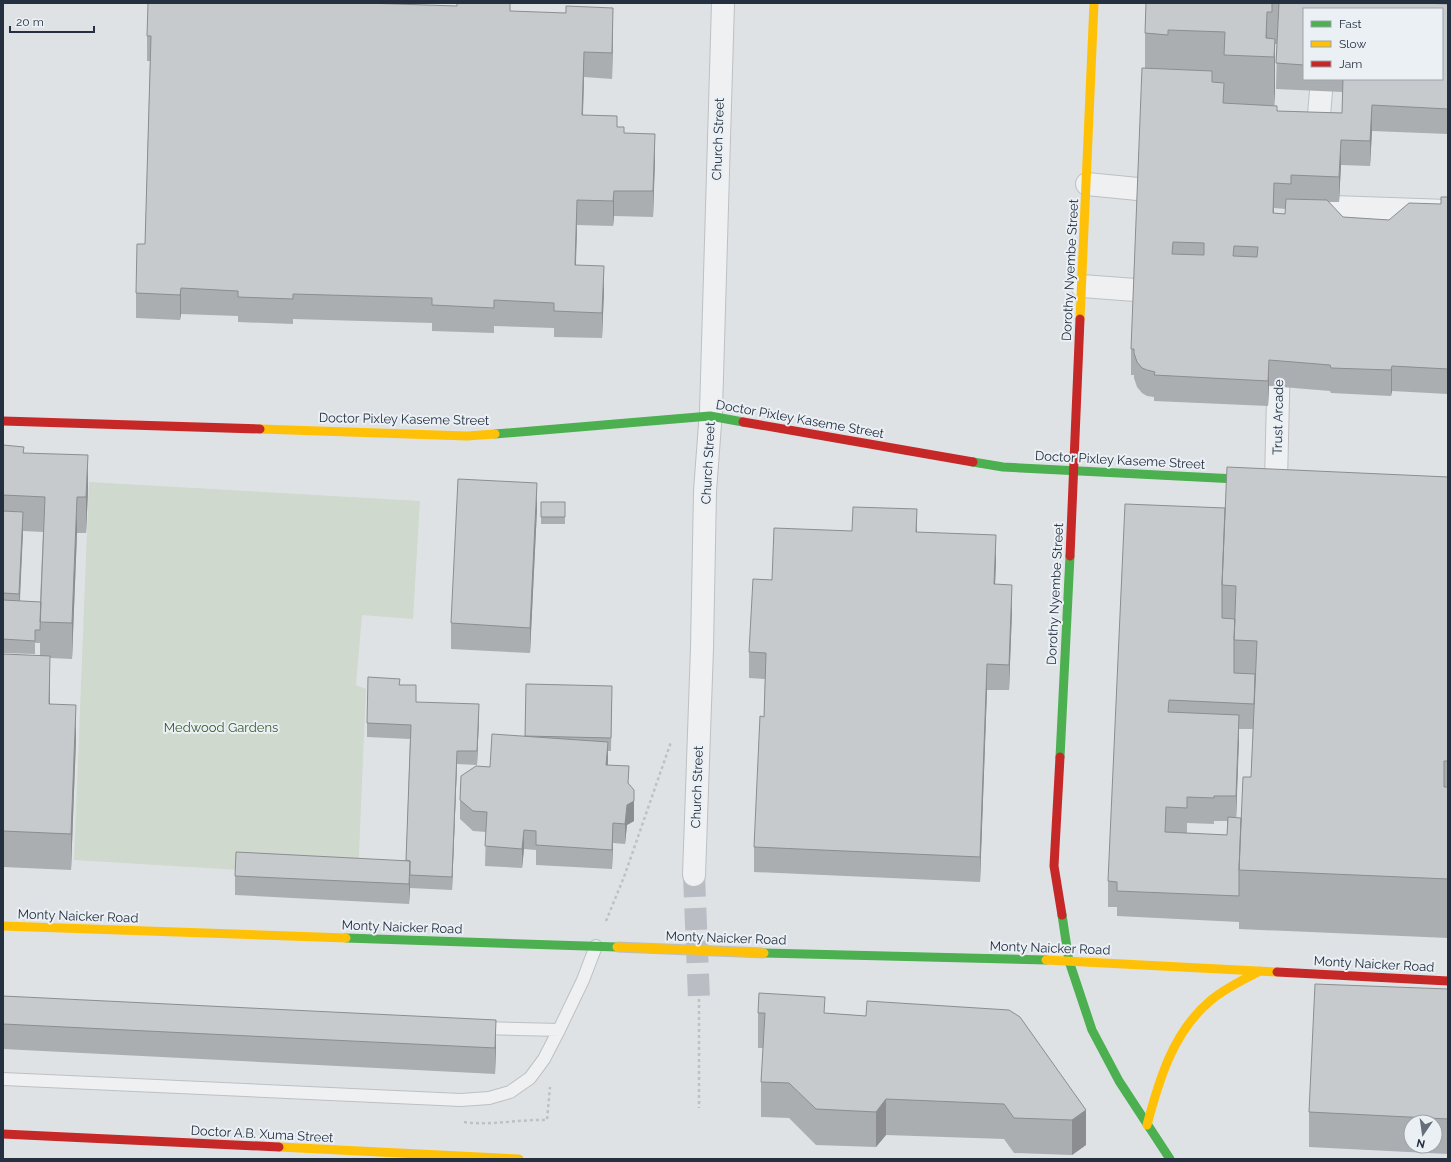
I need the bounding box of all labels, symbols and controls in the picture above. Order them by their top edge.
scale bar [10,8,94,34]
legend [1303,8,1443,80]
text: 20 m [16,15,44,29]
text: Fast [1339,17,1362,31]
text: Slow [1339,37,1366,51]
text: Jam [1339,57,1362,71]
street label: Church Street [709,97,727,181]
street label: Dorothy Nyembe Street [1059,198,1081,341]
street label: Trust Arcade [1270,379,1286,455]
street label: Doctor Pixley Kaseme Street [715,397,886,441]
street label: Doctor Pixley Kaseme Street [319,410,490,428]
street label: Church Street [698,421,718,505]
street label: Doctor Pixley Kaseme Street [1034,448,1206,472]
street label: Dorothy Nyembe Street [1044,522,1066,665]
park label: Medwood Gardens [164,720,278,735]
street label: Church Street [688,745,706,829]
street label: Monty Naicker Road [17,906,139,926]
street label: Monty Naicker Road [341,917,463,937]
street label: Monty Naicker Road [665,928,787,948]
street label: Monty Naicker Road [989,938,1111,958]
street label: Monty Naicker Road [1313,953,1435,975]
north arrow [1403,1114,1443,1154]
street label: Doctor A.B. Xuma Street [190,1123,334,1145]
text: N [1415,1136,1426,1151]

